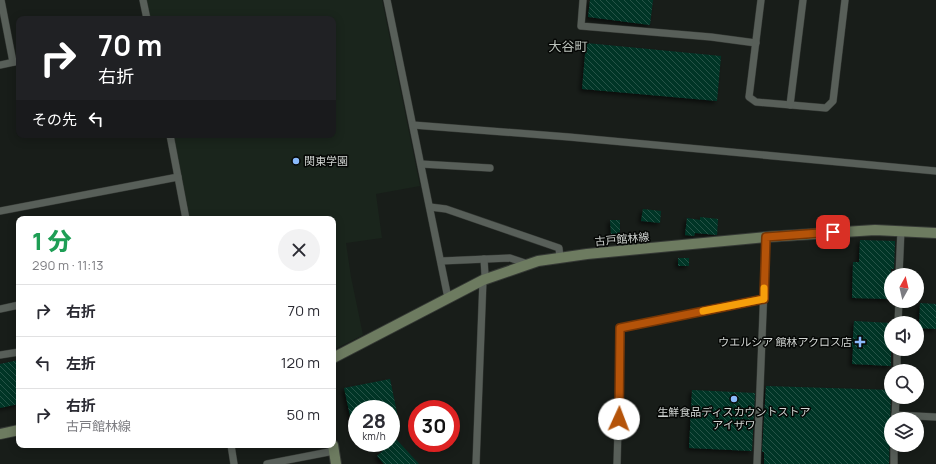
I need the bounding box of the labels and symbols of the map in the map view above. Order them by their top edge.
district label: 大谷町 [548,37,588,55]
place label: 関東学園 [304,153,348,168]
marker: 関東学園 [291,156,301,166]
pin [816,215,850,249]
street label: 古戸館林線 [594,229,650,248]
north arrow [884,268,924,308]
place label: ウエルシア 館林アクロス店 [718,334,852,349]
marker: ウエルシア 館林アクロス店 [855,337,865,347]
marker: 生鮮食品ディスカウントストア アイザワ [729,394,739,404]
position arrow [598,398,640,440]
speed limit sign: 30 [408,400,460,452]
place label: 生鮮食品ディスカウントストア アイザワ [657,404,811,432]

